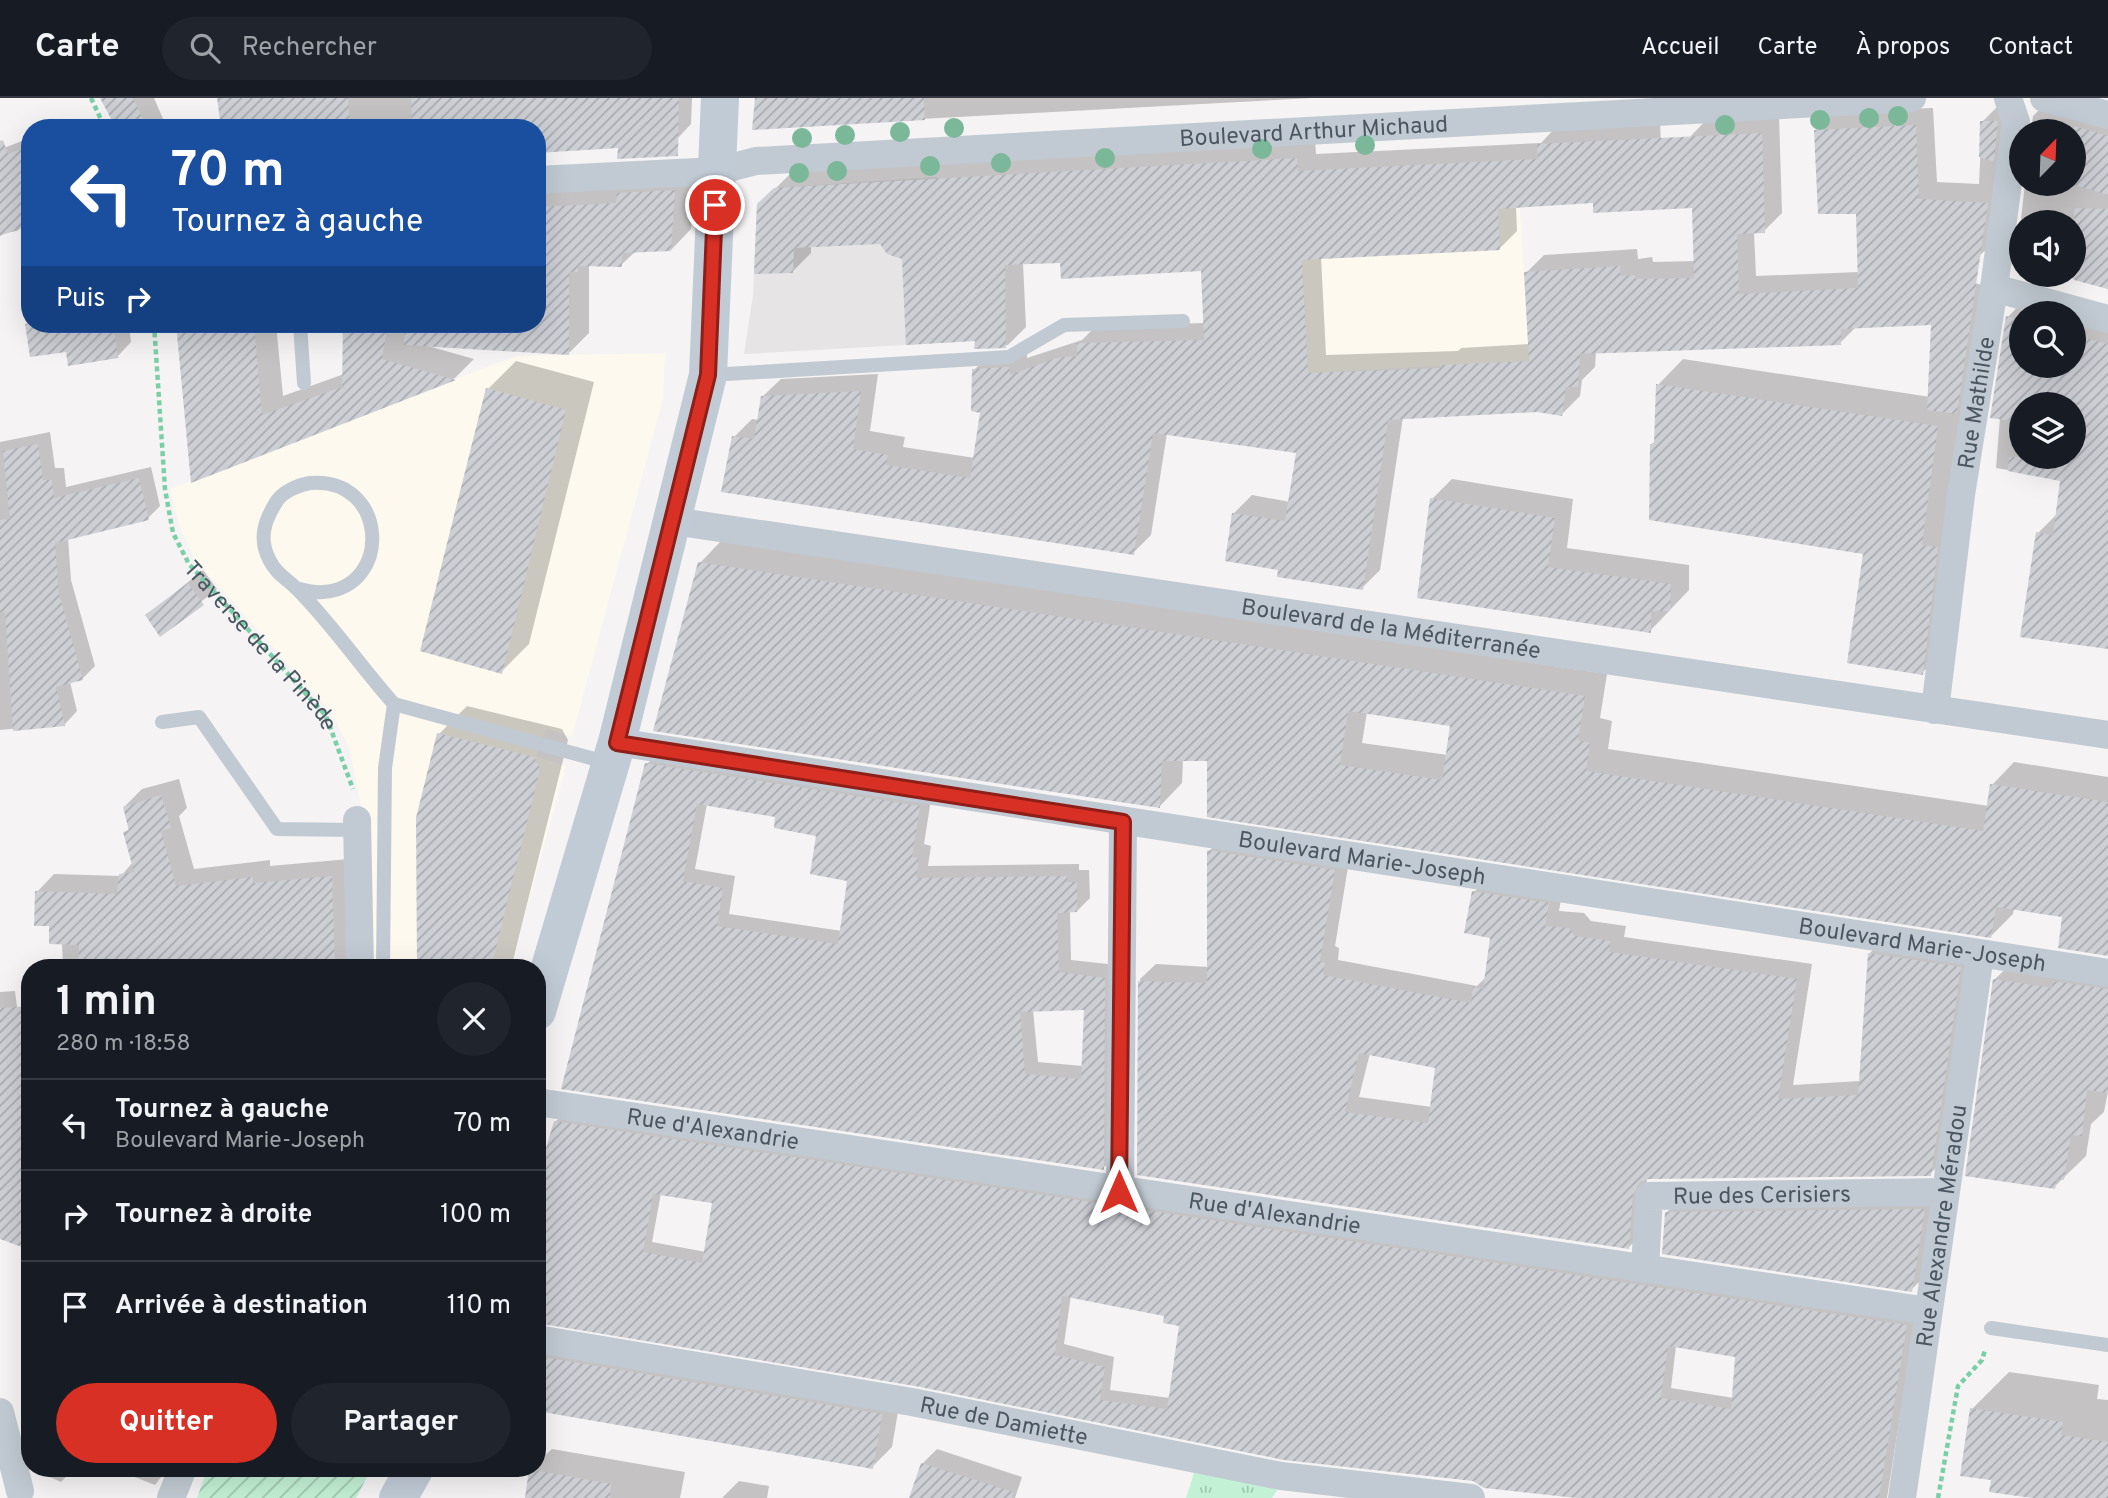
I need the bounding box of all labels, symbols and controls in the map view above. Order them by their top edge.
search box [162,17,652,80]
text: Carte [35,27,120,69]
icon: search [186,29,224,67]
text: Rechercher [242,32,377,65]
text: Accueil [1641,33,1720,63]
text: Carte [1758,33,1817,63]
text: À propos [1855,33,1950,63]
text: Contact [1988,33,2073,63]
street label: Boulevard Arthur Michaud [1179,111,1449,155]
north arrow [2009,119,2086,196]
map controls [2009,119,2086,469]
text: 70 m [171,142,285,204]
icon: left [56,147,147,238]
pin [685,175,745,235]
icon: arrive [696,186,734,224]
text: Tournez à gauche [171,203,423,243]
button: sound [2009,210,2086,287]
icon: right [119,280,157,318]
text: Puis [56,283,105,316]
button: search [2009,301,2086,378]
street label: Rue Mathilde [1953,335,2003,471]
button: layers [2009,392,2086,469]
street label: Traverse de la Pinède [176,556,342,735]
street label: Boulevard de la Méditerranée [1239,594,1542,667]
street label: Boulevard Marie-Joseph [1236,826,1488,893]
street label: Boulevard Marie-Joseph [1796,913,2048,980]
text: 1 min [56,977,157,1030]
button: close [437,982,511,1056]
text: 280 m · 18:58 [56,1030,191,1059]
text: Tournez à gauche [115,1094,329,1127]
street label: Rue Alexandre Méradou [1912,1103,1975,1349]
street label: Rue d'Alexandrie [625,1104,801,1158]
icon: left [56,1106,94,1144]
text: 70 m [453,1108,511,1141]
text: Boulevard Marie-Joseph [115,1127,365,1156]
position arrow [1082,1155,1156,1229]
street label: Rue des Cerisiers [1673,1181,1851,1213]
street label: Rue d'Alexandrie [1186,1188,1362,1243]
icon: right [56,1197,94,1235]
text: Tournez à droite [115,1199,312,1232]
text: 100 m [440,1199,511,1232]
icon: arrive [56,1288,94,1326]
text: Arrivée à destination [115,1290,368,1323]
text: 110 m [447,1290,511,1323]
button: Quitter [56,1383,277,1463]
button: Partager [291,1383,511,1463]
street label: Rue de Damiette [917,1392,1090,1454]

